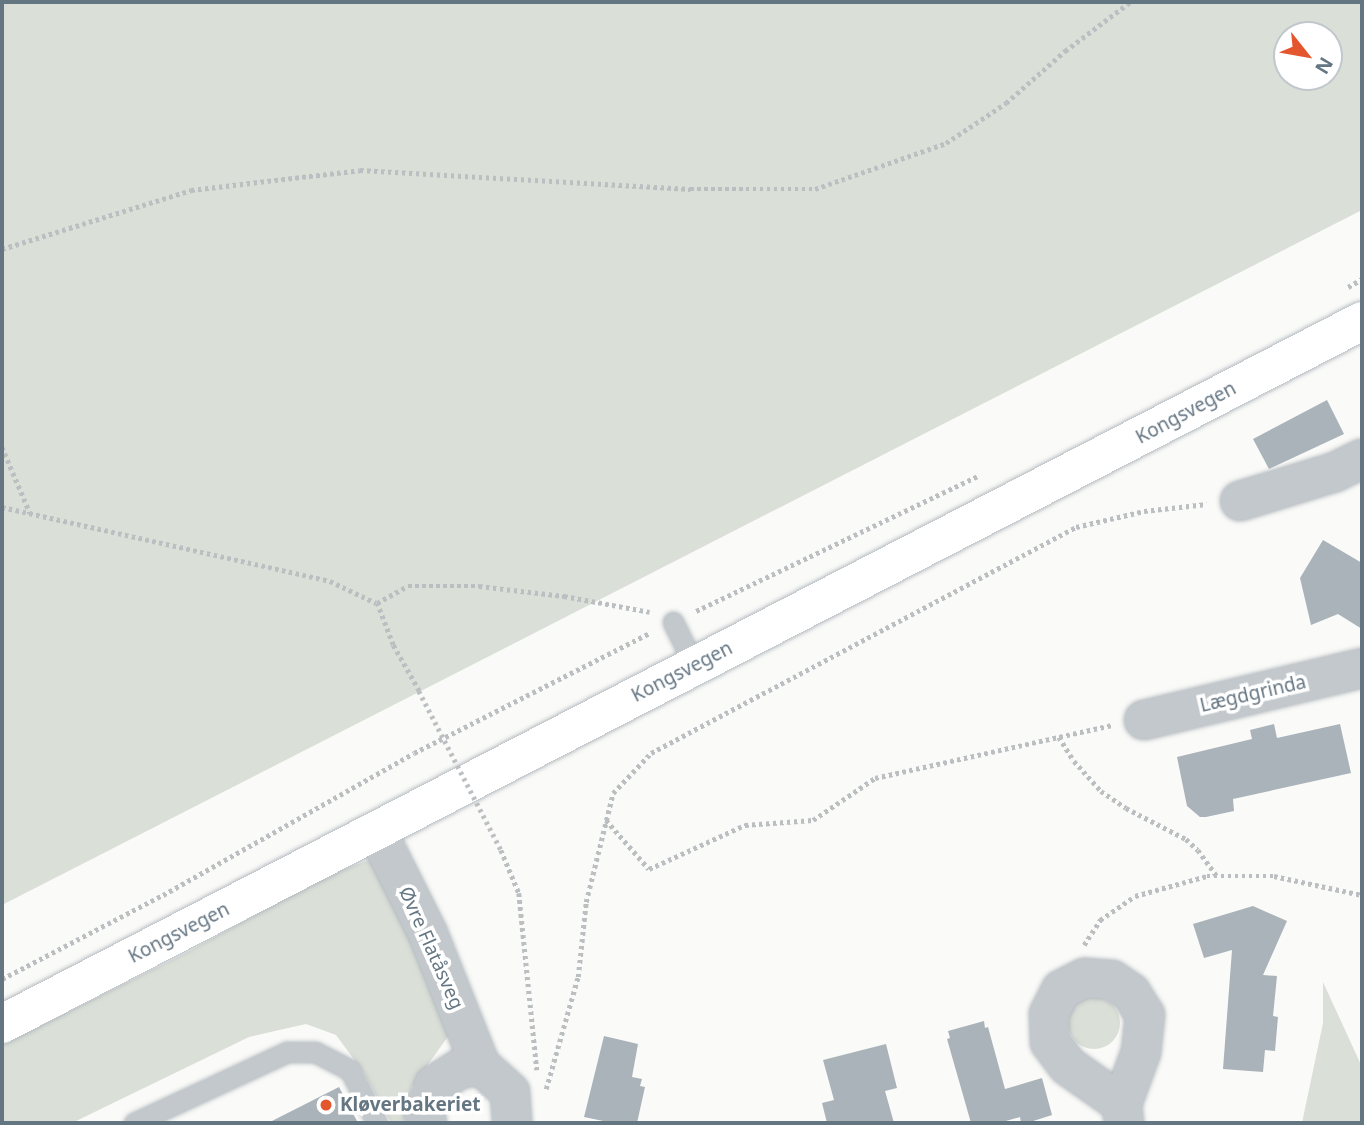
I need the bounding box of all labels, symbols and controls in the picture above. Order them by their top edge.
north arrow [1273,21,1343,91]
text: N [1309,52,1339,79]
street label: Kongsvegen [1132,377,1240,449]
street label: Kongsvegen [628,637,736,707]
street label: Lægdgrinda [1198,671,1308,717]
street label: Øvre Flatåsveg [394,883,468,1013]
street label: Kongsvegen [125,898,233,968]
place label: Kløverbakeriet [340,1094,481,1116]
marker: Kløverbakeriet [318,1097,334,1113]

